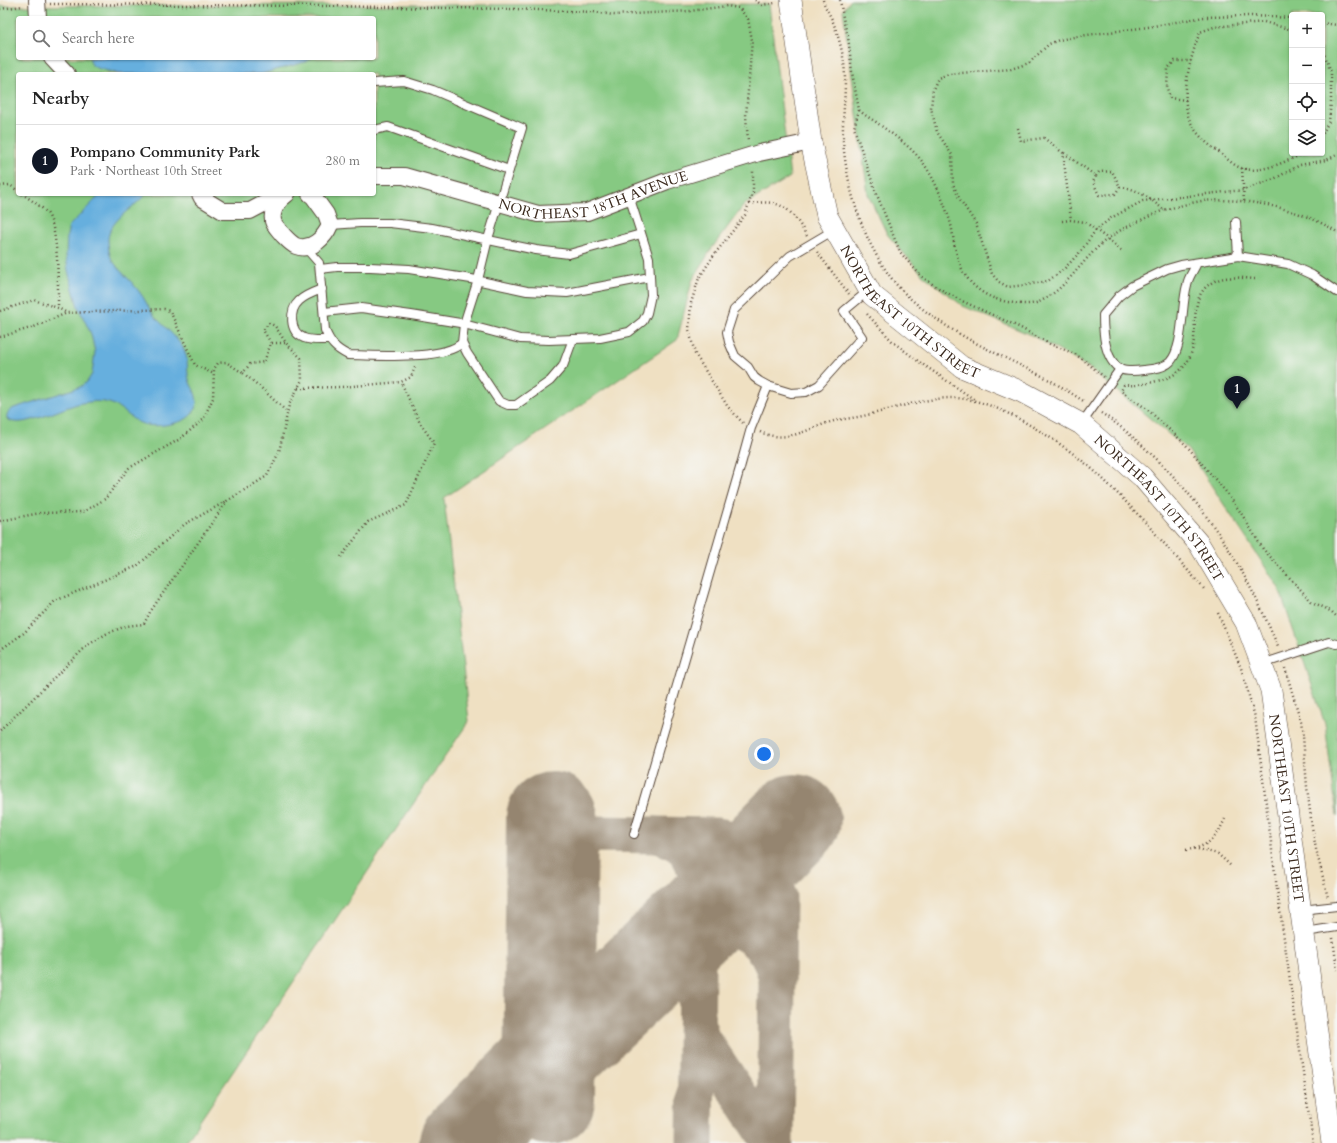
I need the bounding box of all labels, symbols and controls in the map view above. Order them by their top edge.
map controls [1289,12,1325,156]
button: + [1289,12,1325,48]
search box [16,16,376,60]
icon: search [30,27,52,49]
text: Search here [62,28,135,48]
button: − [1289,48,1325,84]
button: locate [1289,84,1325,120]
text: Nearby [32,87,89,110]
button: layers [1289,120,1325,156]
text: Pompano Community Park [70,142,260,162]
text: 1 [42,152,48,170]
text: 280 m [326,152,360,170]
text: Park · Northeast 10th Street [70,162,222,180]
street label: NORTHEAST 18TH AVENUE [496,166,690,225]
street label: NORTHEAST 10TH STREET [836,242,983,383]
pin: 1 [1224,376,1250,409]
street label: NORTHEAST 10TH STREET [1090,431,1228,585]
street label: NORTHEAST 10TH STREET [1264,713,1309,904]
your location [754,744,774,764]

